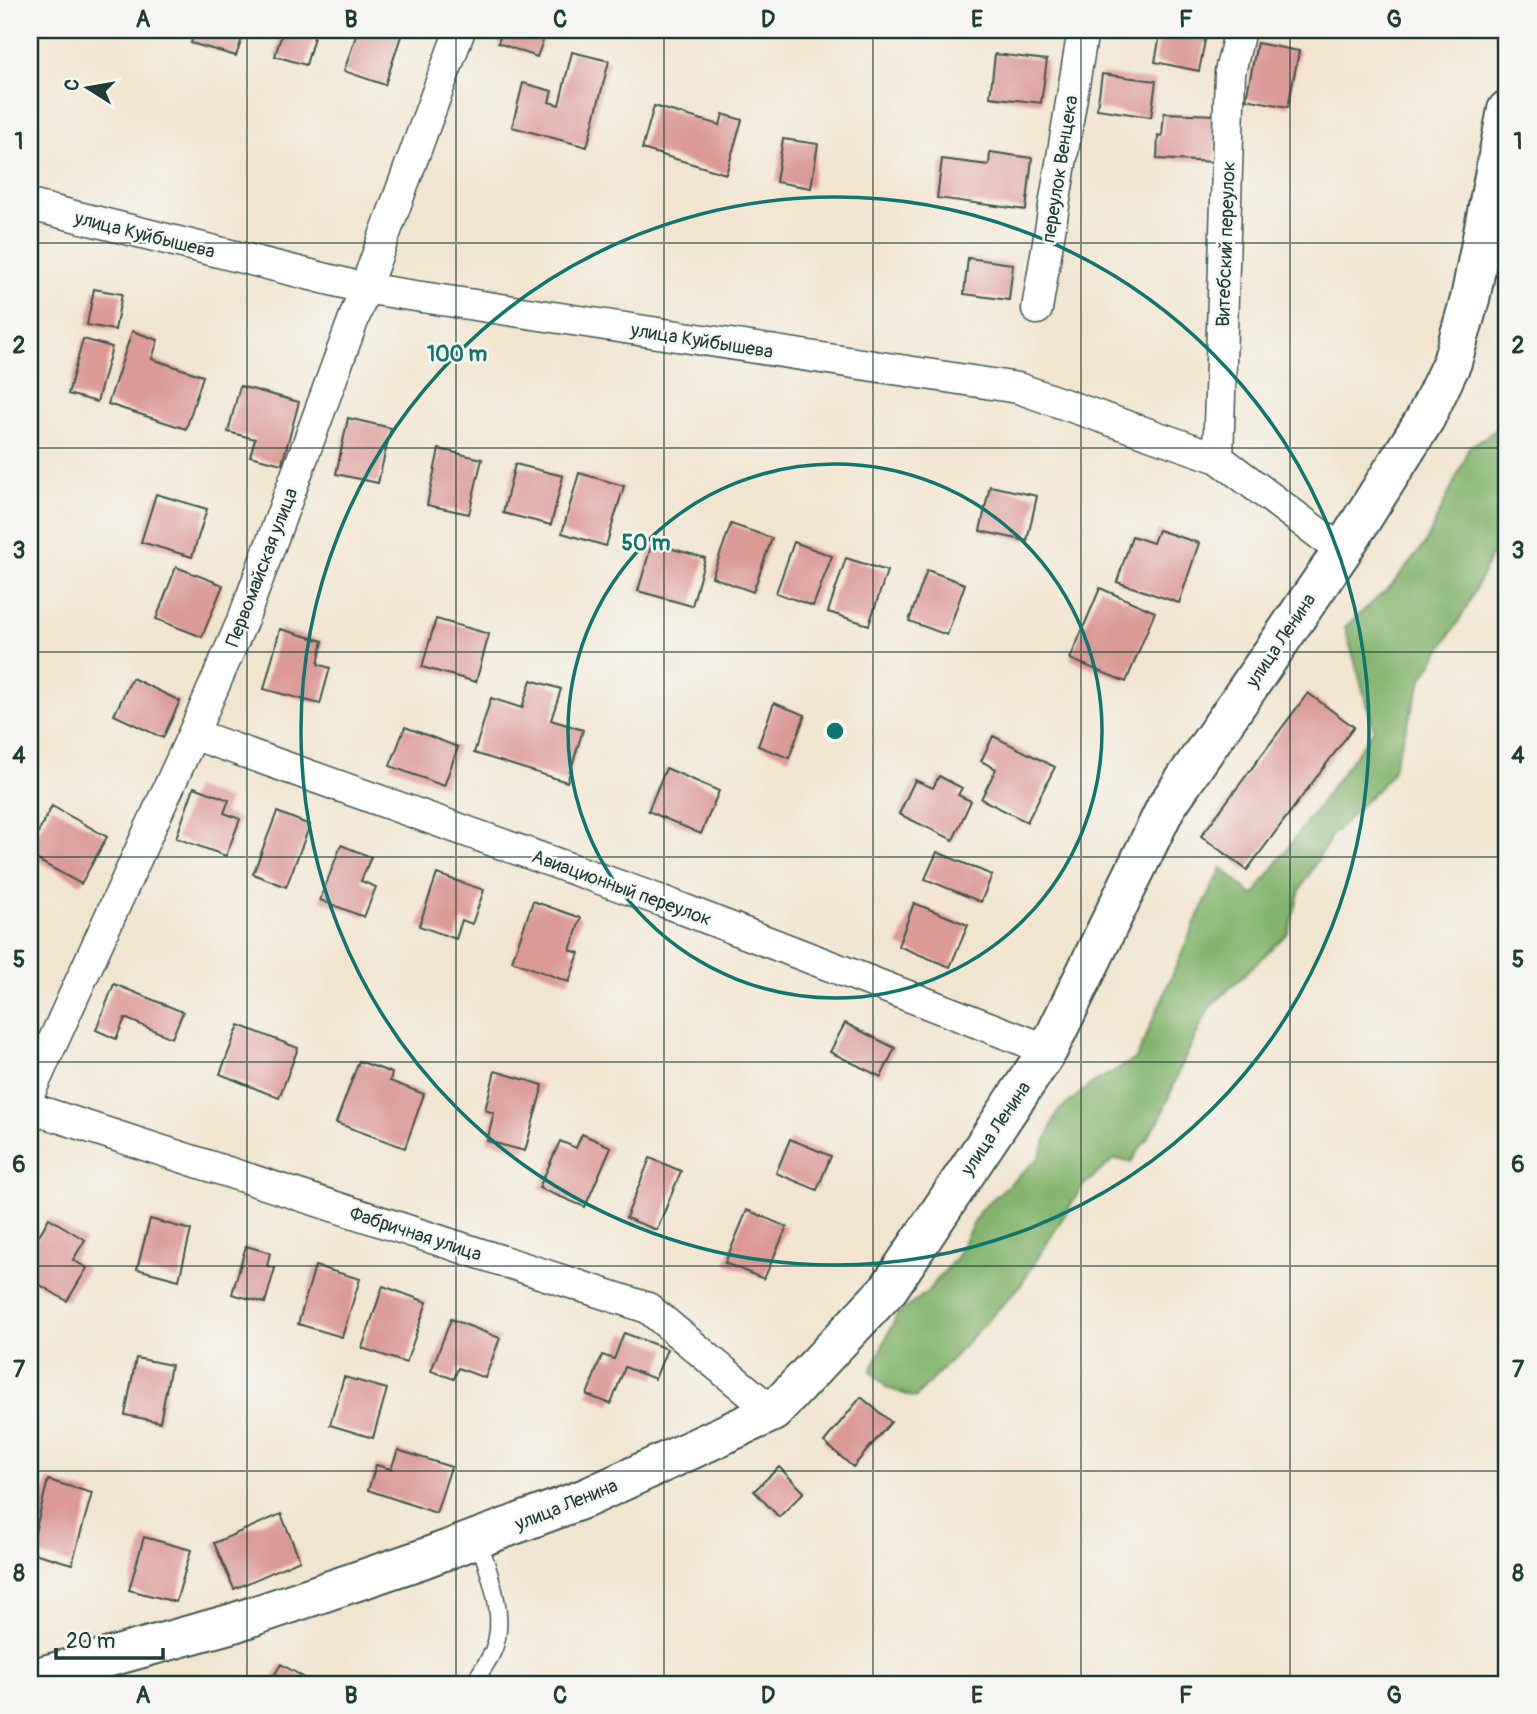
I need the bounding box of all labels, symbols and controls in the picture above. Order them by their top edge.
text: A [136,5,151,34]
text: B [344,5,358,34]
text: C [553,5,567,34]
text: D [761,5,775,34]
text: E [971,5,983,34]
text: F [1179,5,1193,34]
text: G [1386,5,1402,34]
north arrow [52,52,122,122]
text: С [59,77,85,93]
street label: переулок Венцека [1036,93,1084,245]
text: 1 [15,127,24,156]
text: 1 [1514,127,1523,156]
street label: Витебский переулок [1211,161,1241,327]
street label: улица Куйбышева [71,206,218,264]
street label: улица Куйбышева [628,318,775,364]
text: 2 [13,331,26,360]
text: 2 [1512,331,1525,360]
text: 100 m [427,341,487,368]
street label: Первомайская улица [221,484,303,650]
text: 50 m [622,530,671,557]
text: 3 [13,536,25,565]
text: 3 [1512,536,1524,565]
street label: улица Ленина [1240,589,1321,693]
centre of rings [823,719,847,743]
text: 4 [12,741,26,770]
text: 4 [1511,741,1525,770]
street label: Авиационный переулок [529,844,715,932]
text: 5 [13,945,25,974]
text: 5 [1512,945,1524,974]
street label: улица Ленина [955,1077,1036,1181]
text: 6 [12,1150,26,1179]
text: 6 [1511,1150,1525,1179]
street label: Фабричная улица [347,1201,485,1267]
text: 7 [13,1355,26,1384]
text: 7 [1512,1355,1525,1384]
street label: улица Ленина [511,1473,621,1537]
text: 8 [13,1559,25,1588]
text: 8 [1512,1559,1524,1588]
scale bar [56,1616,163,1660]
text: 20 m [66,1628,115,1655]
text: A [136,1681,151,1710]
text: B [344,1681,358,1710]
text: C [553,1681,567,1710]
text: D [761,1681,775,1710]
text: E [971,1681,983,1710]
text: F [1179,1681,1193,1710]
text: G [1386,1681,1402,1710]

